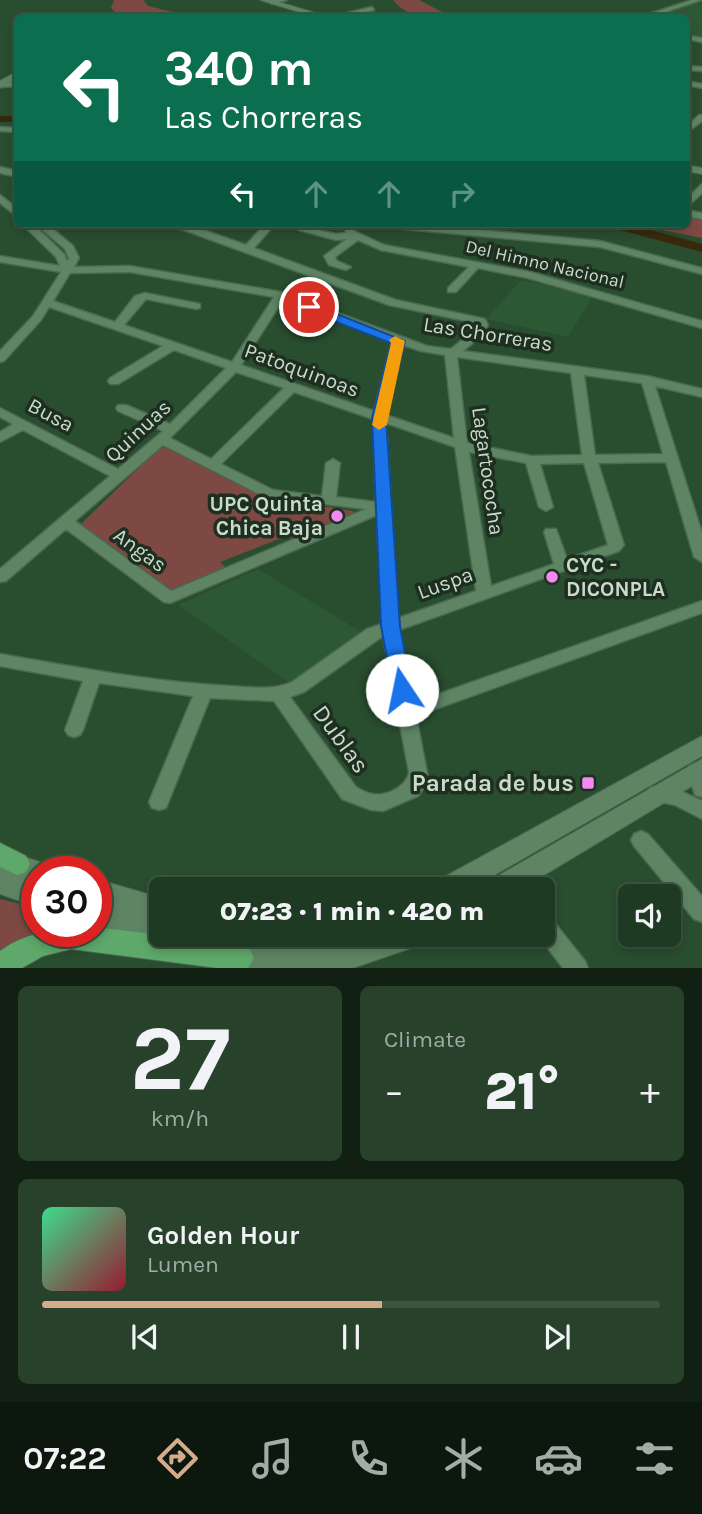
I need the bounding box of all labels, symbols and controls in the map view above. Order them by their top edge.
text: 340 m [164,40,314,97]
icon: left [49,42,140,133]
text: Las Chorreras [164,99,363,136]
icon: left [224,175,262,213]
icon: ahead [297,175,335,213]
icon: ahead [370,175,408,213]
icon: right [443,175,481,213]
street label: Del Himno Nacional [464,235,626,293]
pin [279,277,339,337]
icon: arrive [290,288,328,326]
street label: Las Chorreras [422,312,554,356]
street label: Patoquinoas [241,338,363,402]
street label: Busa [24,393,78,437]
street label: Quinuas [100,395,176,467]
street label: Lagartococha [467,405,509,537]
place label: UPC Quinta Chica Baja [210,492,323,540]
marker: UPC Quinta Chica Baja [329,508,345,524]
street label: Angas [109,523,171,577]
place label: CYC - DICONPLA [566,553,665,601]
street label: Luspa [414,562,476,604]
marker: CYC - DICONPLA [544,569,560,585]
position arrow [365,653,439,727]
street label: Dublas [307,700,375,778]
place label: Parada de bus [412,769,574,797]
marker: Parada de bus [580,775,596,791]
speed limit sign: 30 [21,856,112,947]
map controls [618,884,681,947]
button: sound [618,884,681,947]
text: 07:23 · 1 min · 420 m [220,896,484,927]
text: 27 [130,1006,230,1112]
text: Climate [384,1026,466,1053]
text: 21° [484,1061,560,1122]
text: − [384,1069,404,1114]
text: + [640,1069,660,1114]
text: km/h [151,1105,209,1132]
text: Golden Hour [147,1220,299,1251]
text: Lumen [147,1251,219,1278]
icon: previous [126,1318,164,1356]
icon: pause [332,1318,370,1356]
icon: next [538,1318,576,1356]
icon: directions [153,1434,202,1483]
icon: music [248,1434,297,1483]
icon: phone [344,1434,393,1483]
icon: climate [439,1434,488,1483]
icon: car [534,1434,583,1483]
icon: filters [630,1434,679,1483]
text: 07:22 [23,1440,107,1477]

